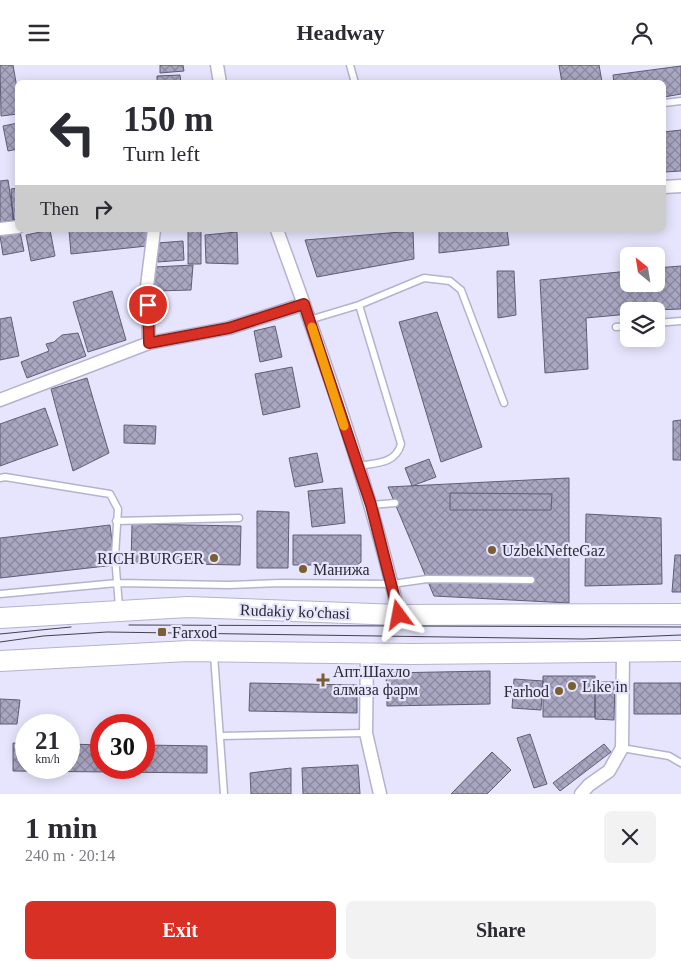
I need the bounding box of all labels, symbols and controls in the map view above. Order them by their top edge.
icon: menu [25,19,53,47]
icon: person [628,19,656,47]
text: Headway [297,20,385,45]
icon: left [40,100,105,165]
text: 150 m [123,100,213,139]
text: Turn left [123,141,200,166]
icon: right [89,195,117,223]
text: Then [40,198,79,219]
north arrow [620,247,665,293]
map controls [620,247,665,347]
pin [127,284,169,326]
icon: arrive [134,291,162,319]
button: layers [620,302,665,347]
place label: UzbekNefteGaz [502,542,605,559]
marker: UzbekNefteGaz [486,544,498,556]
place label: RICH BURGER [97,550,204,567]
marker: RICH BURGER [208,552,220,564]
place label: Манижа [313,561,370,578]
marker: Манижа [297,563,309,575]
position arrow [372,588,424,640]
street label: Rudakiy ko'chasi [240,601,351,623]
place label: Farxod [172,624,217,641]
marker: Farxod [156,626,168,638]
place label: Апт.Шахло алмаза фарм [333,663,418,699]
marker: Апт.Шахло алмаза фарм [317,674,329,686]
place label: Like in [582,678,628,695]
marker: Like in [566,680,578,692]
place label: Farhod [504,683,549,700]
marker: Farhod [553,685,565,697]
speed limit sign: 30 [90,714,155,779]
text: 21 [35,727,60,754]
text: km/h [35,752,60,766]
text: 1 min [25,811,98,844]
button: close [604,811,656,863]
text: 240 m · 20:14 [25,847,115,864]
button: Exit [25,901,336,959]
button: Share [346,901,656,959]

